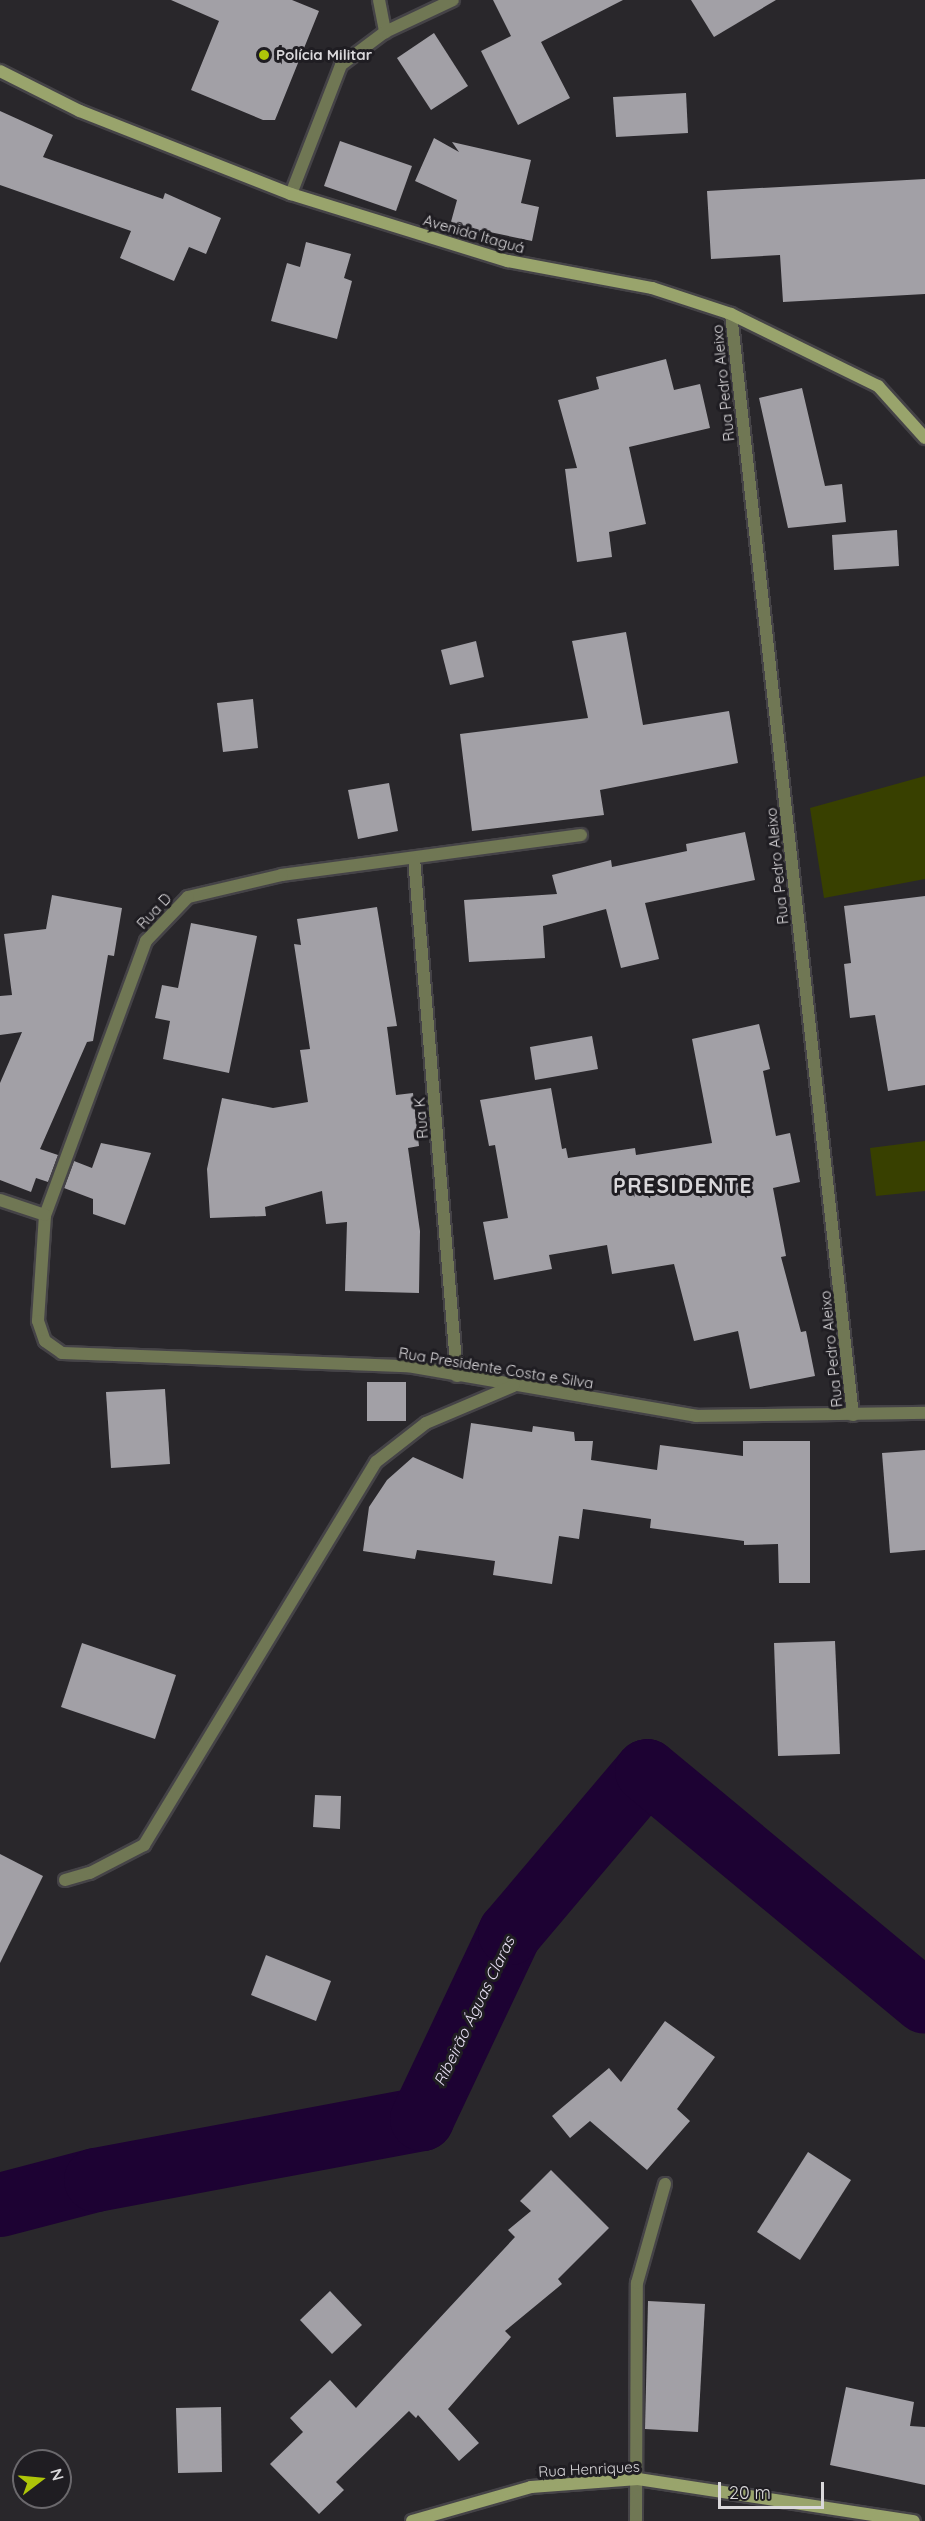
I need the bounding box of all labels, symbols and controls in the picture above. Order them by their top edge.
place label: Polícia Militar [276,46,372,64]
marker: Polícia Militar [257,48,271,62]
street label: Avenida Itaguá [421,211,527,257]
street label: Rua Pedro Aleixo [708,324,738,442]
street label: Rua Pedro Aleixo [762,807,792,925]
street label: Rua D [133,889,175,933]
street label: Rua K [410,1096,432,1140]
district label: PRESIDENTE [613,1172,753,1198]
street label: Rua Pedro Aleixo [816,1290,846,1408]
street label: Rua Presidente Costa e Silva [397,1344,595,1392]
water label: Ribeirão Águas Claras [429,1933,519,2089]
north arrow [12,2449,72,2509]
street label: Rua Henriques [538,2457,640,2481]
text: N [46,2466,69,2483]
scale bar [721,2470,828,2508]
text: 20 m [729,2481,771,2504]

